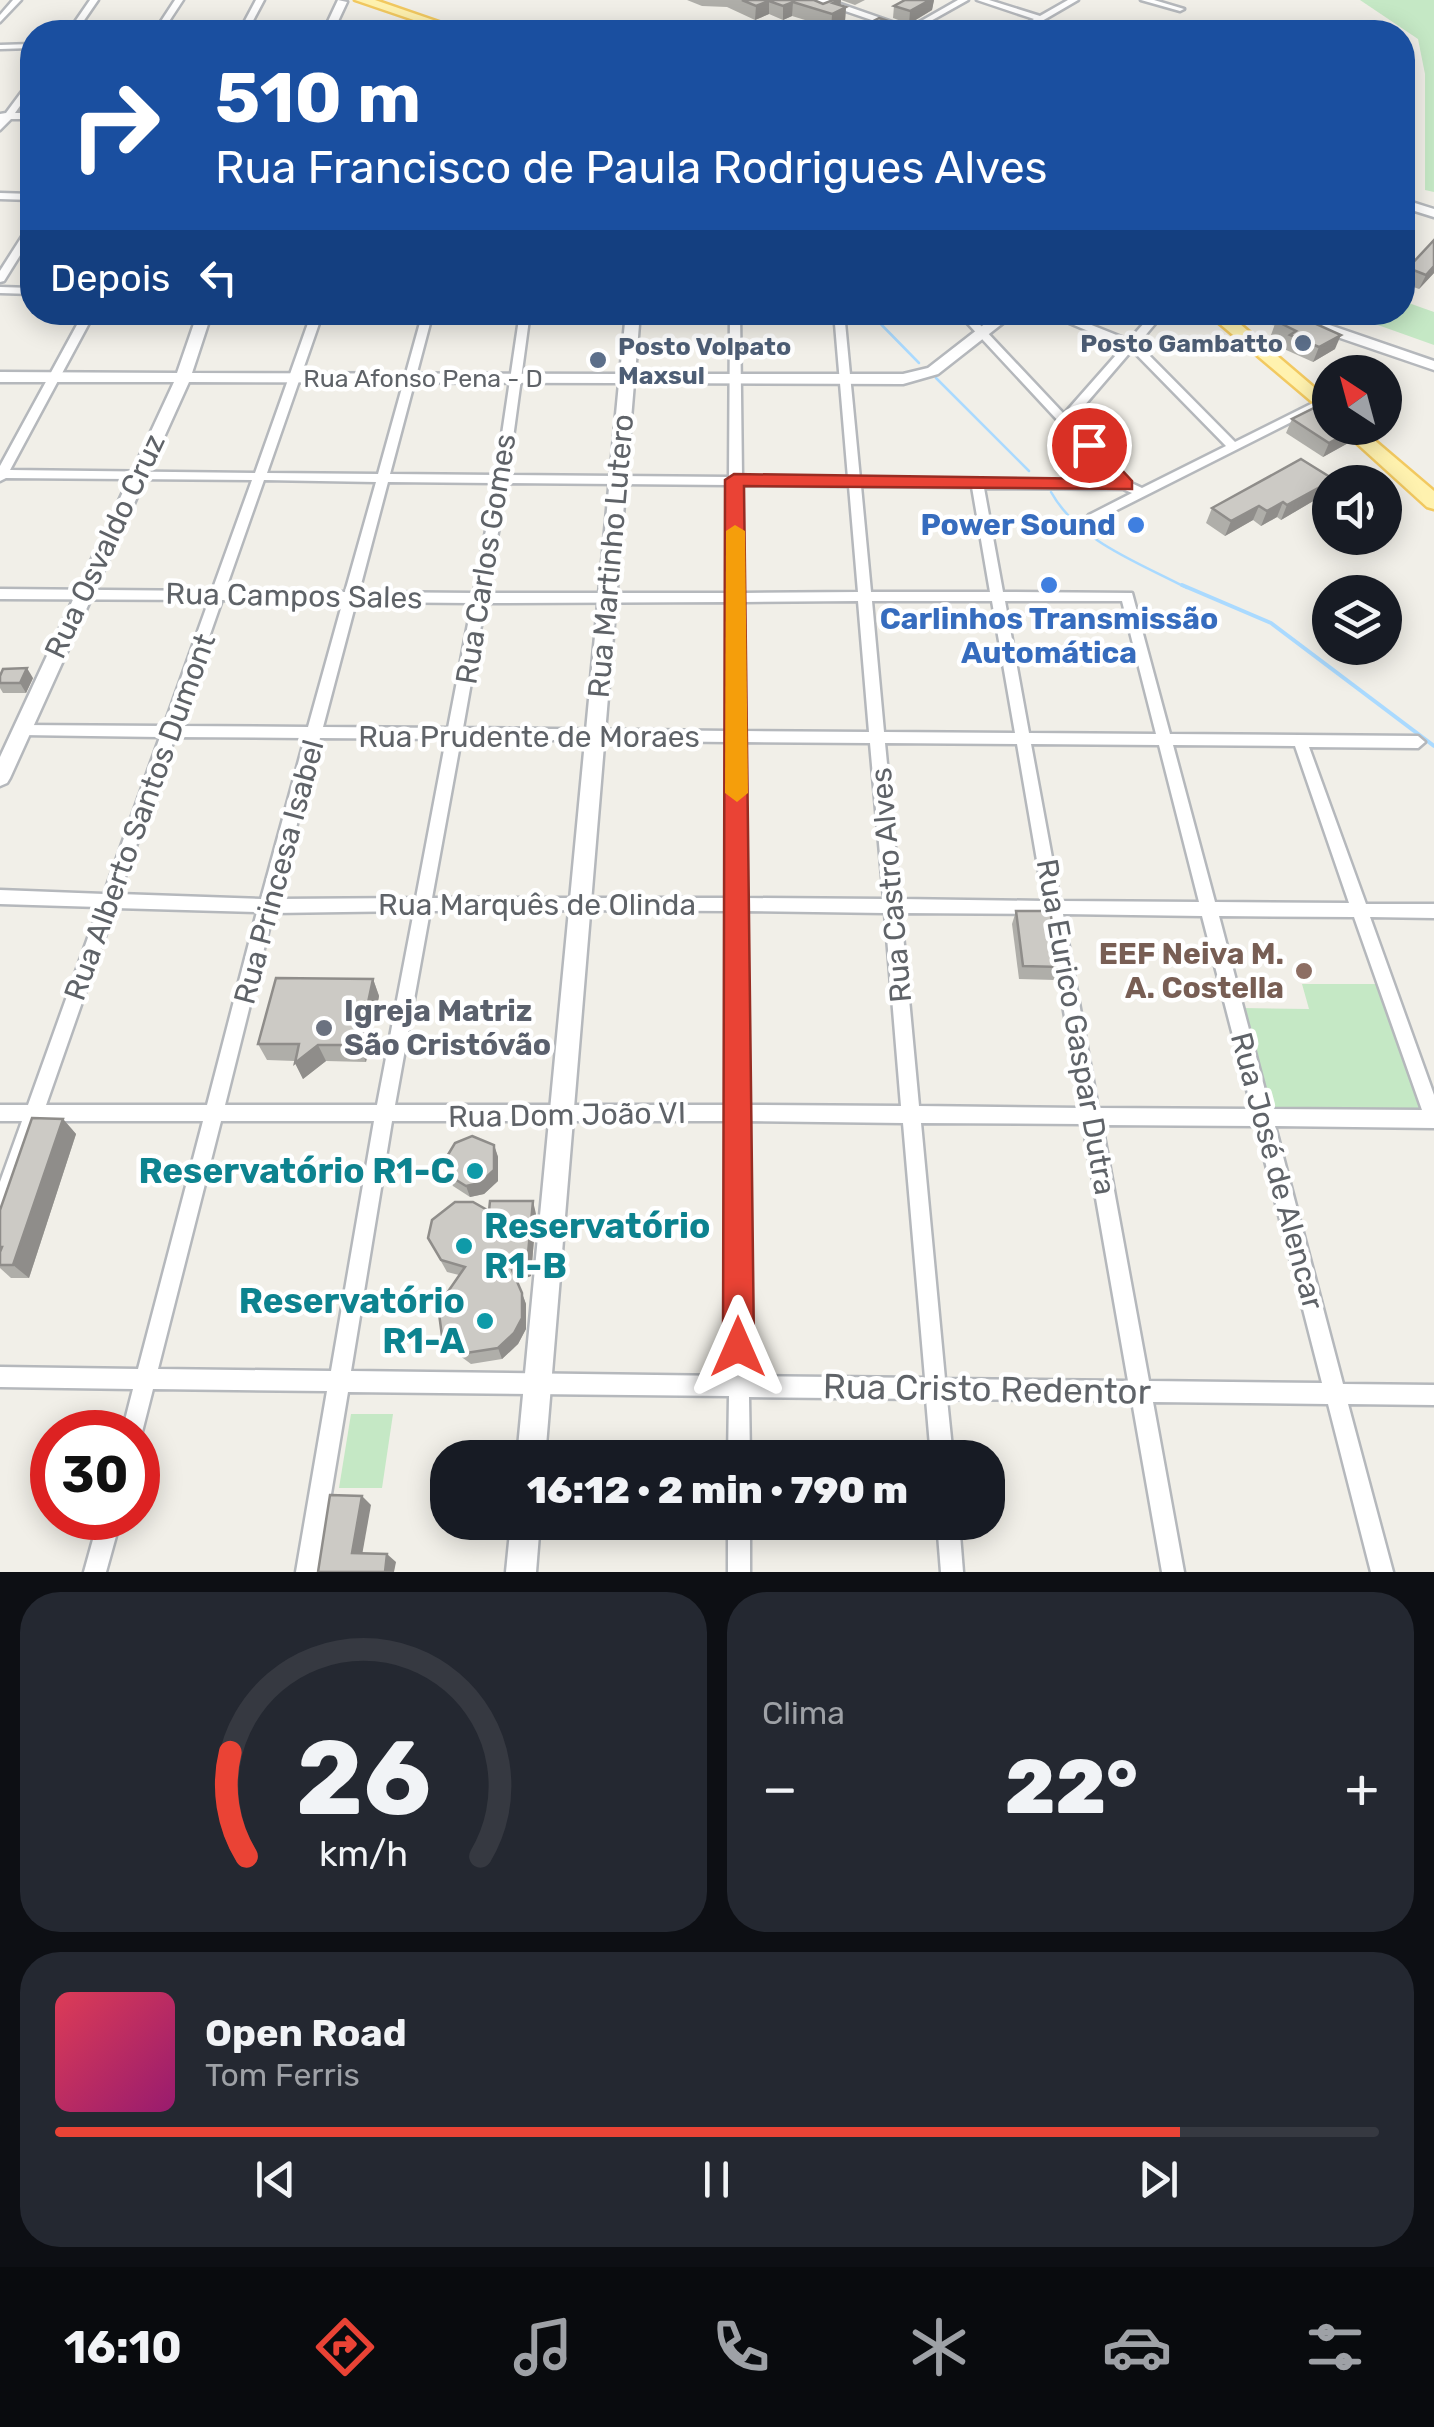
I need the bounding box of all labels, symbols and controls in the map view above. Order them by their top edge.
text: 510 m [215,57,421,140]
icon: right [50,60,180,190]
text: Rua Francisco de Paula Rodrigues Alves [215,141,1048,194]
icon: left [191,250,246,305]
text: Depois [50,255,171,301]
place label: Posto Gambatto [1080,329,1283,358]
place label: Posto Volpato Maxsul [618,332,791,390]
marker: Posto Gambatto [1292,332,1314,354]
marker: Posto Volpato Maxsul [587,349,609,371]
north arrow [1312,355,1402,445]
map controls [1312,355,1402,665]
street label: Rua Afonso Pena - D [303,364,543,393]
pin [1047,403,1132,488]
street label: Rua Martinho Lutero [581,413,641,699]
icon: arrive [1062,418,1117,473]
street label: Rua Osvaldo Cruz [37,428,173,664]
street label: Rua Carlos Gomes [448,431,524,687]
button: sound [1312,465,1402,555]
place label: Power Sound [920,507,1116,543]
marker: Power Sound [1125,514,1147,536]
marker: Carlinhos Transmissão Automática [1038,574,1060,596]
button: layers [1312,575,1402,665]
street label: Rua Campos Sales [165,576,423,616]
place label: Carlinhos Transmissão Automática [880,601,1218,671]
street label: Rua Alberto Santos Dumont [57,628,223,1005]
street label: Rua Prudente de Moraes [358,719,700,755]
street label: Rua Princesa Isabel [226,736,332,1008]
street label: Rua Castro Alves [863,766,919,1004]
street label: Rua Eurico Gaspar Dutra [1029,856,1123,1198]
street label: Rua Marquês de Olinda [378,887,696,923]
place label: EEF Neiva M. A. Costella [1099,936,1284,1006]
marker: EEF Neiva M. A. Costella [1293,960,1315,982]
place label: Igreja Matriz São Cristóvão [344,993,551,1063]
marker: Igreja Matriz São Cristóvão [313,1017,335,1039]
street label: Rua José de Alencar [1223,1028,1331,1314]
street label: Rua Dom João VI [448,1095,686,1135]
place label: Reservatório R1-C [138,1150,455,1192]
marker: Reservatório R1-C [464,1160,486,1182]
place label: Reservatório R1-B [484,1205,710,1287]
marker: Reservatório R1-B [453,1235,475,1257]
place label: Reservatório R1-A [239,1280,465,1362]
position arrow [686,1295,790,1399]
marker: Reservatório R1-A [474,1310,496,1332]
street label: Rua Cristo Redentor [823,1365,1151,1413]
speed limit sign: 30 [30,1410,160,1540]
text: 16:12 · 2 min · 790 m [527,1467,908,1513]
text: Clima [762,1694,845,1732]
text: 26 [296,1717,431,1840]
text: 22° [1005,1743,1138,1832]
text: − [762,1756,798,1821]
text: + [1345,1756,1379,1821]
text: km/h [319,1833,408,1875]
text: Open Road [205,2010,407,2056]
text: Tom Ferris [205,2056,360,2094]
icon: previous [248,2152,303,2207]
icon: pause [689,2152,744,2207]
icon: next [1131,2152,1186,2207]
icon: directions [310,2312,380,2382]
icon: music [508,2312,578,2382]
icon: phone [706,2312,776,2382]
icon: climate [904,2312,974,2382]
icon: car [1102,2312,1172,2382]
icon: filters [1300,2312,1370,2382]
text: 16:10 [64,2321,182,2374]

